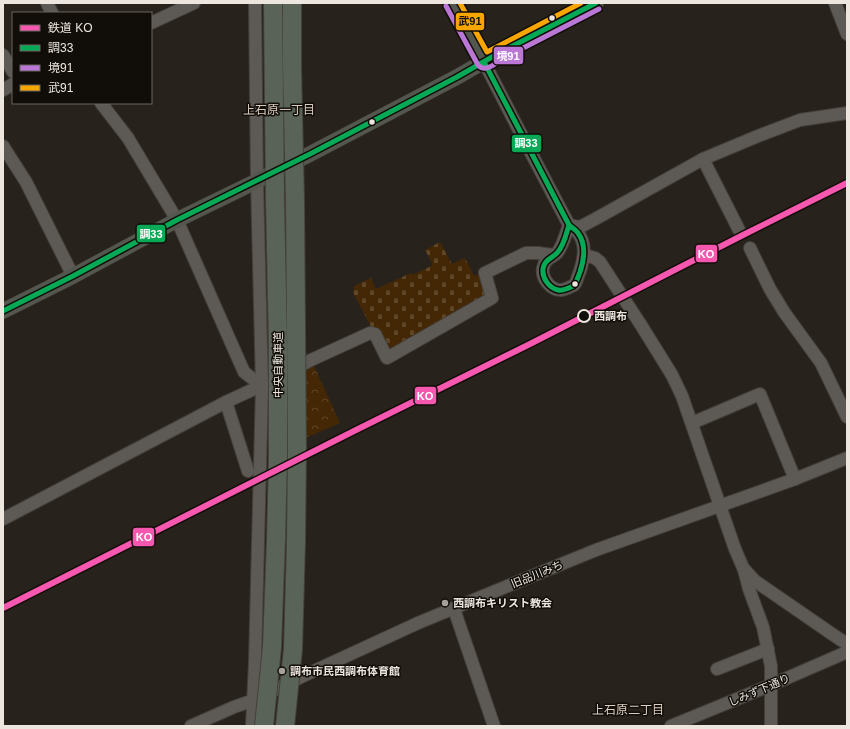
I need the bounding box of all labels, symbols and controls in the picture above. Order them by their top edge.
legend [12,12,152,104]
line badge: 武91 [455,12,485,31]
unlabelled marker [547,13,557,23]
text: 武91 [458,15,482,27]
text: 鉄道 KO [48,21,93,35]
text: 調33 [48,41,74,55]
line badge: 境91 [493,46,524,65]
text: 境91 [496,50,520,62]
text: 境91 [48,61,74,75]
text: 武91 [48,81,74,95]
district label: 上石原一丁目 [243,103,315,117]
unlabelled marker [367,117,377,127]
line badge: 調33 [511,134,542,153]
text: 調33 [514,137,538,149]
line badge: 調33 [136,224,166,243]
text: 調33 [139,228,163,240]
line badge: KO [695,244,718,263]
text: KO [698,248,715,260]
unlabelled marker [570,279,580,289]
marker: 西調布 [577,309,591,323]
place label: 西調布 [594,310,627,322]
street label: 中央自動車道 [272,332,284,398]
line badge: KO [414,386,437,405]
text: KO [417,390,434,402]
line badge: KO [132,527,155,547]
text: KO [136,531,153,543]
street label: 旧品川みち [509,558,565,590]
place label: 西調布キリスト教会 [453,597,552,609]
marker: 西調布キリスト教会 [440,598,450,608]
place label: 調布市民西調布体育館 [290,665,400,677]
marker: 調布市民西調布体育館 [277,666,287,676]
street label: しみず下通り [726,672,792,708]
district label: 上石原二丁目 [592,703,664,717]

